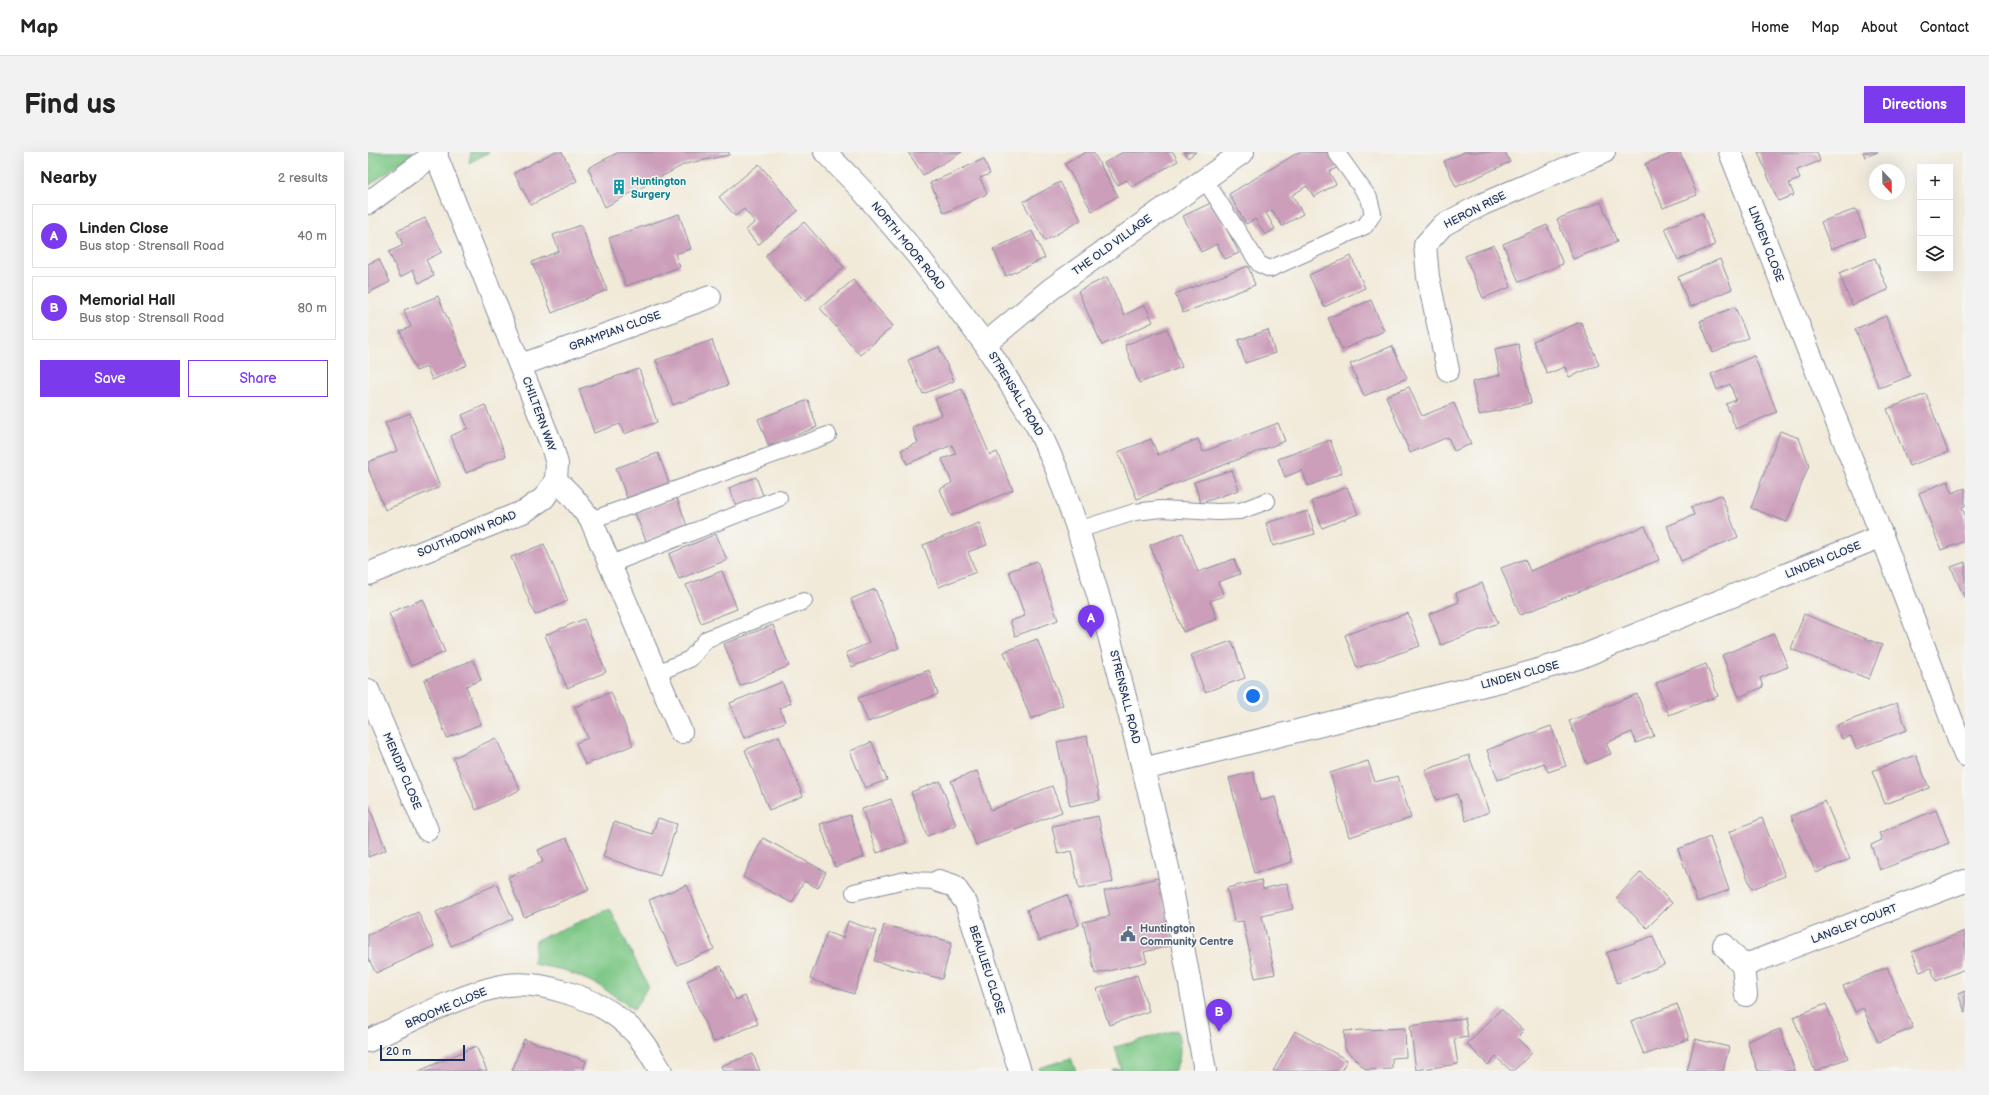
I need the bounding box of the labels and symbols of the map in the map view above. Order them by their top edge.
north arrow [1869,164,1905,200]
place label: Huntington Surgery [631,175,686,201]
building icon: Huntington Surgery [610,178,628,196]
street label: HERON RISE [1442,189,1508,231]
street label: NORTH MOOR ROAD [868,199,948,293]
street label: LINDEN CLOSE [1745,204,1787,284]
street label: THE OLD VILLAGE [1070,212,1154,278]
street label: GRAMPIAN CLOSE [567,308,663,354]
street label: STRENSALL ROAD [986,349,1046,439]
street label: CHILTERN WAY [519,375,559,454]
street label: SOUTHDOWN ROAD [416,508,518,560]
street label: LINDEN CLOSE [1783,539,1863,581]
pin: A [1078,605,1104,638]
street label: STRENSALL ROAD [1107,649,1143,745]
street label: LINDEN CLOSE [1479,658,1561,692]
your location [1243,686,1263,706]
street label: MENDIP CLOSE [380,731,424,811]
street label: LANGLEY COURT [1809,901,1899,946]
place label: Huntington Community Centre [1140,922,1234,948]
street label: BEAULIEU CLOSE [966,924,1008,1016]
public building icon: Huntington Community Centre [1119,925,1137,943]
street label: BROOME CLOSE [403,985,489,1031]
pin: B [1206,999,1232,1032]
scale bar [380,1043,465,1062]

